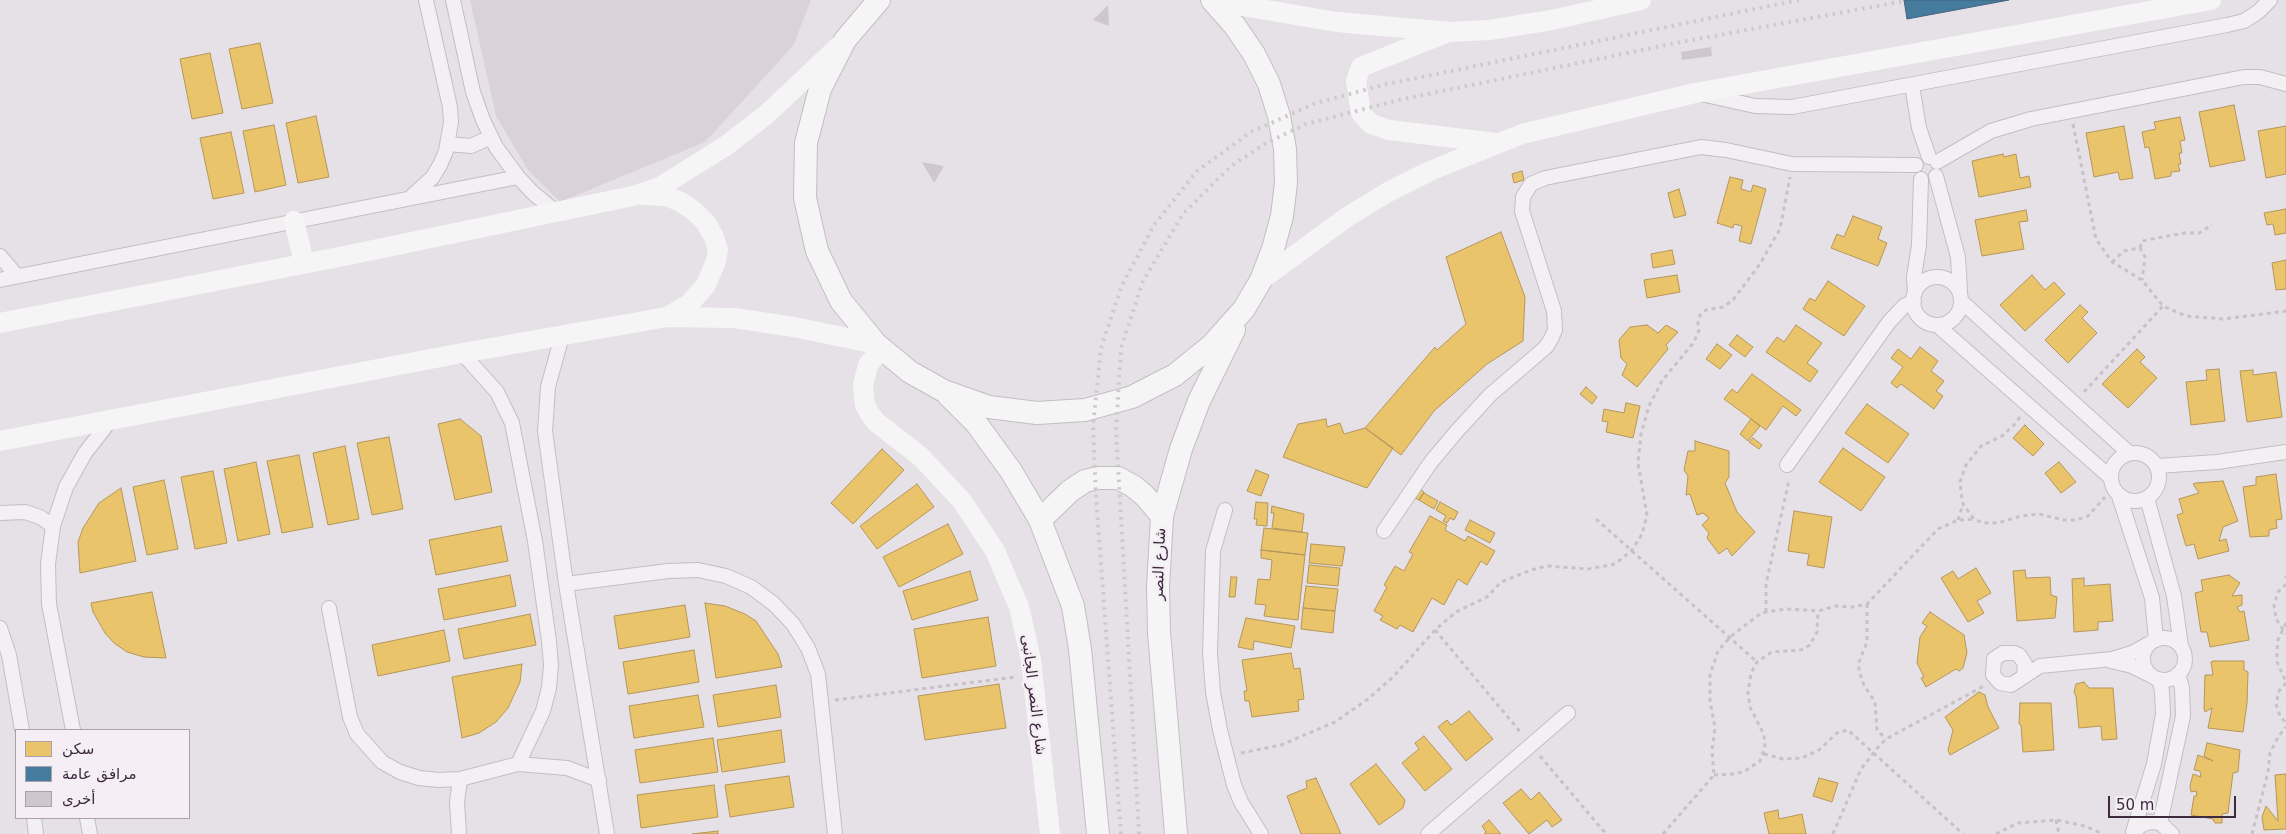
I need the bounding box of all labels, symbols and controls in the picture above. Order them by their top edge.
street label: شارع النصر [1150,527,1170,601]
street label: شارع النصر الجانبى [1017,634,1049,756]
legend [15,729,190,819]
text: سكن [62,740,94,758]
text: مرافق عامة [62,765,137,783]
scale bar [2111,786,2238,818]
text: أخرى [62,790,95,808]
text: 50 m [2116,796,2154,814]

